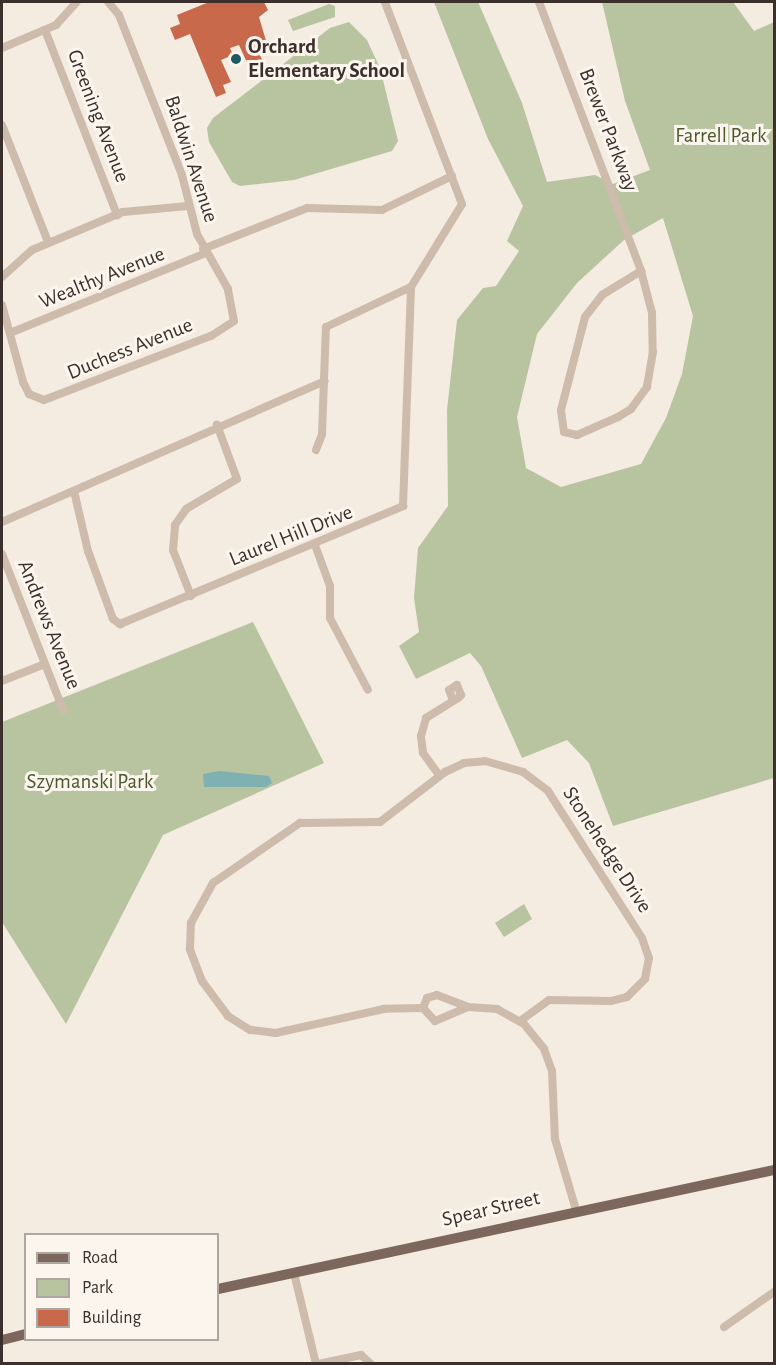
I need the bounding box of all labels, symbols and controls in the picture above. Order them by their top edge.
place label: Orchard Elementary School [248,34,405,84]
street label: Greening Avenue [61,46,135,186]
marker: Orchard Elementary School [229,52,243,66]
street label: Brewer Parkway [573,65,643,195]
street label: Baldwin Avenue [159,92,223,226]
park label: Farrell Park [675,123,767,149]
street label: Wealthy Avenue [35,241,169,315]
street label: Duchess Avenue [64,312,196,386]
street label: Laurel Hill Drive [226,500,356,572]
street label: Andrews Avenue [12,557,86,693]
park label: Szymanski Park [27,769,153,795]
street label: Stonehedge Drive [557,782,657,918]
street label: Spear Street [440,1186,542,1232]
legend [24,1233,219,1341]
text: Road [82,1249,118,1267]
text: Park [82,1279,113,1297]
text: Building [82,1309,141,1327]

